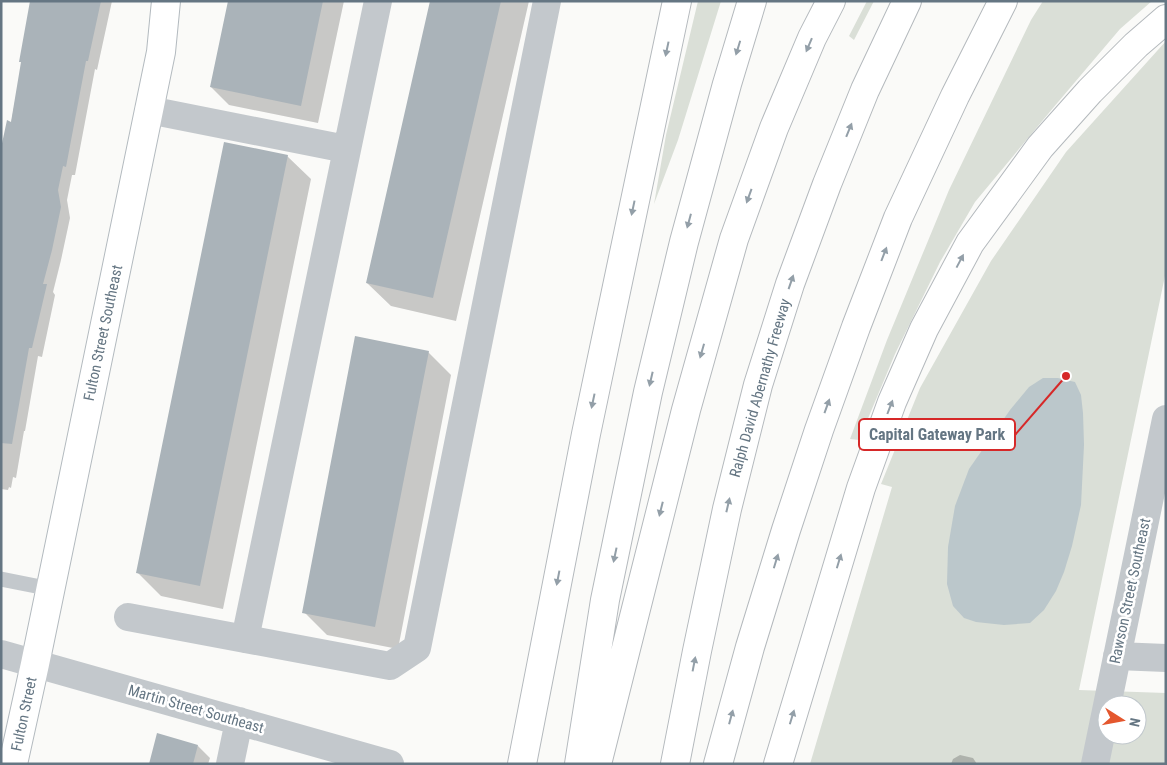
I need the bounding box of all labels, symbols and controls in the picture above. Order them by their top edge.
one-way arrow [805,38,813,53]
one-way arrow [663,41,671,57]
one-way arrow [734,41,742,56]
one-way arrow [845,122,853,137]
one-way arrow [745,189,753,204]
one-way arrow [629,200,637,216]
one-way arrow [685,214,693,229]
one-way arrow [880,246,888,261]
one-way arrow [956,253,964,268]
street label: Fulton Street Southeast [80,263,126,403]
one-way arrow [787,274,795,289]
street label: Ralph David Abernathy Freeway [726,297,794,479]
one-way arrow [698,344,706,359]
one-way arrow [647,372,655,387]
one-way arrow [588,394,596,410]
one-way arrow [824,399,831,414]
one-way arrow [887,400,895,414]
callout: Capital Gateway Park [859,419,1015,450]
text: Capital Gateway Park [869,425,1005,444]
one-way arrow [724,498,732,513]
one-way arrow [657,501,665,516]
street label: Rawson Street Southeast [1106,517,1154,665]
one-way arrow [610,548,618,564]
one-way arrow [773,553,781,568]
one-way arrow [835,554,843,569]
one-way arrow [554,570,562,586]
one-way arrow [691,656,699,672]
street label: Fulton Street [7,675,41,753]
street label: Martin Street Southeast [126,681,266,737]
north arrow [1097,695,1147,745]
one-way arrow [727,709,735,724]
one-way arrow [789,709,797,724]
text: N [1126,717,1143,728]

